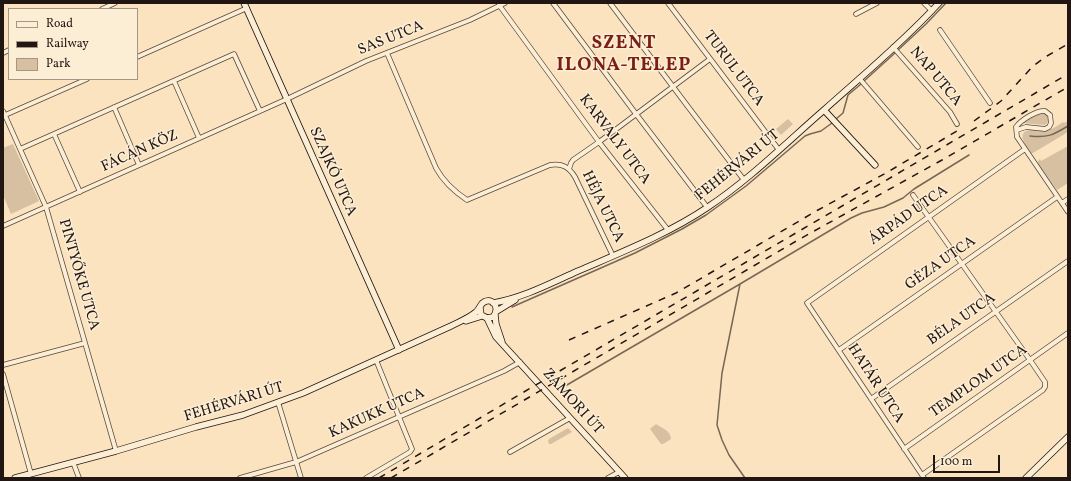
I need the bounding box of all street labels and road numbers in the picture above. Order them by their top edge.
street label: SAS UTCA [356,18,426,60]
street label: TURUL UTCA [699,28,767,110]
street label: NAP UTCA [905,44,965,110]
street label: KARVALY UTCA [574,92,654,188]
street label: SZAJKÓ UTCA [304,125,360,219]
street label: FÁCÁN KÖZ [99,127,181,177]
street label: FEHÉRVÁRI ÚT [692,127,784,205]
street label: HÉJA UTCA [577,168,627,246]
street label: ÁRPÁD UTCA [866,182,952,250]
street label: PINTYŐKE UTCA [54,217,102,333]
street label: GÉZA UTCA [902,233,980,295]
street label: BÉLA UTCA [924,290,1000,350]
street label: HATÁR UTCA [843,341,907,427]
street label: TEMPLOM UTCA [927,342,1031,422]
street label: ZÁMORI ÚT [538,365,606,439]
street label: FEHÉRVÁRI ÚT [182,379,286,427]
street label: KAKUKK UTCA [326,385,428,443]

